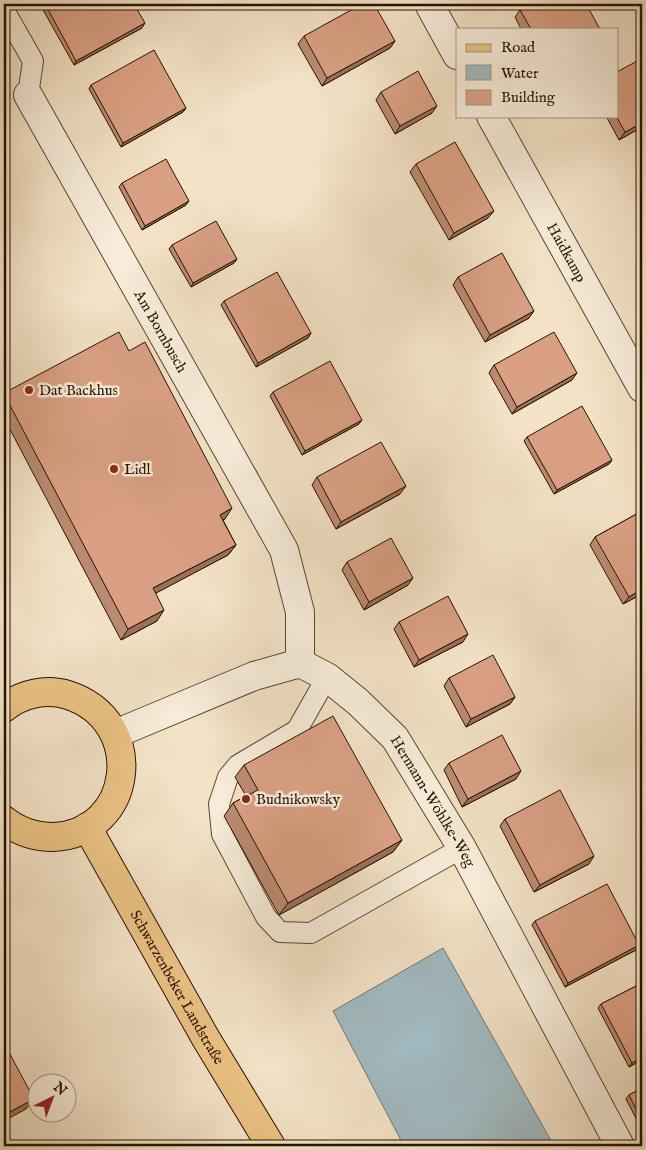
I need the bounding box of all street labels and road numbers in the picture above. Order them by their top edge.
street label: Haidkamp [542,219,591,286]
street label: Am Bornbusch [129,286,191,376]
street label: Hermann-Wöhlke-Weg [386,732,480,871]
street label: Schwarzenbeker Landstraße [126,907,228,1068]

